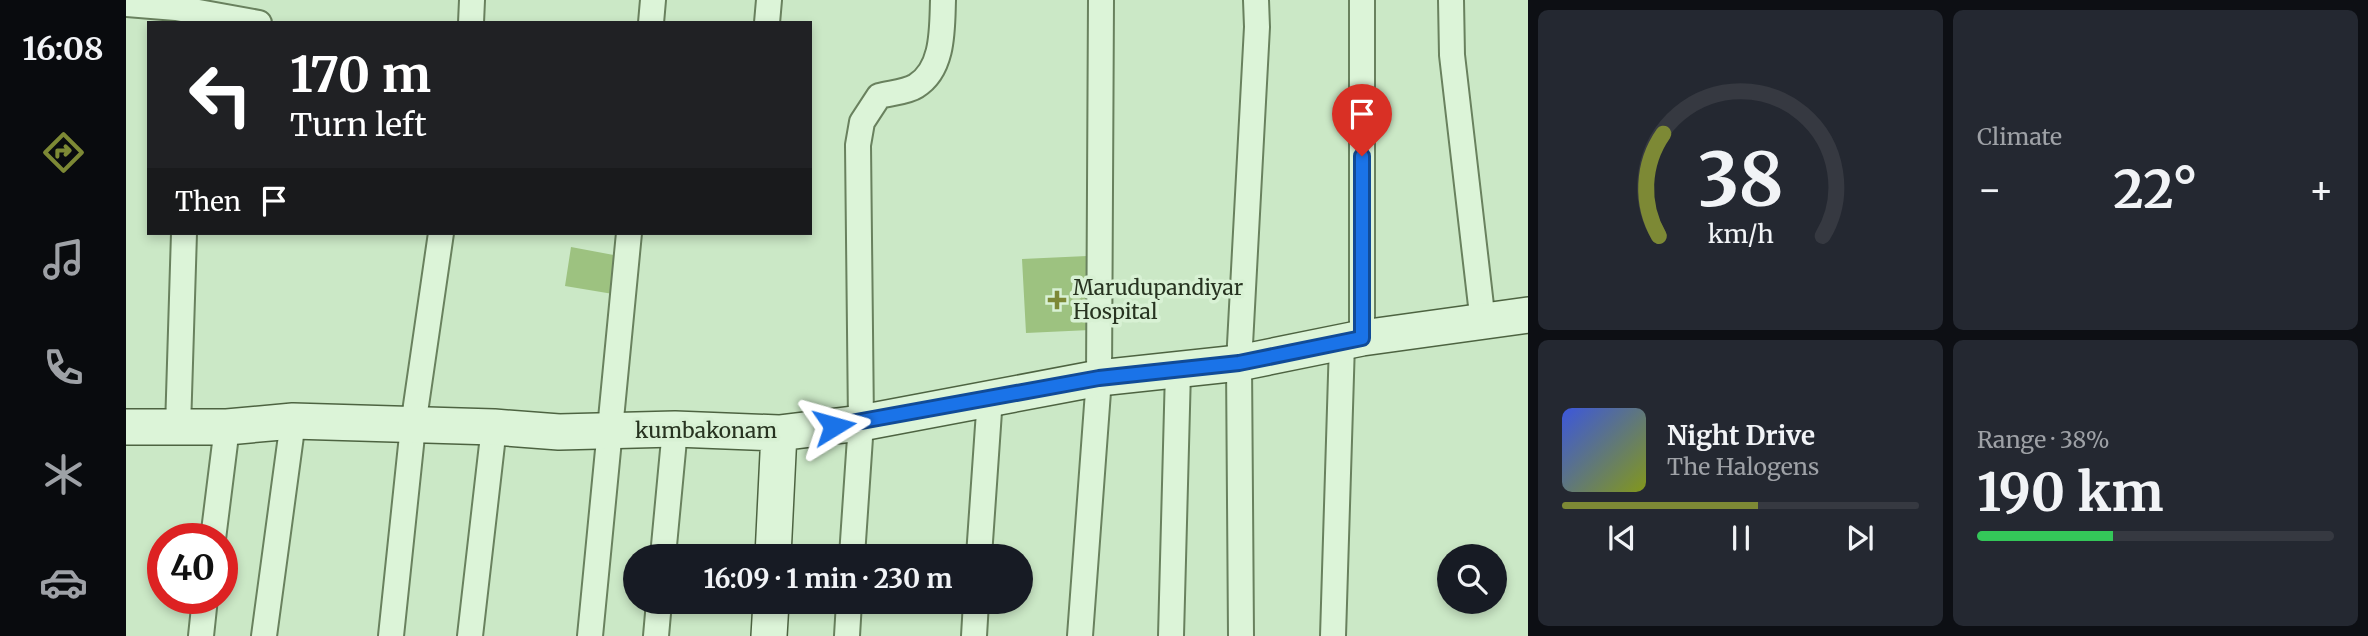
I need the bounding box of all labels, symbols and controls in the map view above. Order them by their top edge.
text: 16:08 [22,29,104,69]
text: 170 m [290,44,431,105]
icon: left [175,49,266,140]
pin [1332,84,1392,156]
icon: arrive [1343,95,1381,133]
text: Turn left [290,105,427,145]
text: Climate [1977,122,2062,151]
icon: directions [39,128,88,177]
text: 38 [1697,134,1784,226]
text: 22° [2113,157,2198,222]
text: − [1977,166,2002,213]
text: + [2309,166,2334,213]
icon: arrive [255,182,293,220]
text: Then [175,185,241,218]
text: km/h [1707,218,1774,250]
icon: music [39,235,88,284]
place label: Marudupandiyar Hospital [1073,274,1243,325]
marker: Marudupandiyar Hospital [1047,290,1067,310]
icon: phone [39,343,88,392]
position arrow [797,389,871,463]
street label: kumbakonam [635,417,777,444]
text: Night Drive [1667,419,1815,452]
text: Range · 38% [1977,425,2110,454]
icon: climate [39,450,88,499]
text: The Halogens [1667,452,1819,481]
text: 190 km [1977,460,2163,525]
icon: previous [1603,519,1641,557]
icon: pause [1722,519,1760,557]
icon: next [1841,519,1879,557]
speed limit sign: 40 [147,523,238,614]
map controls [1437,544,1507,614]
button: search [1437,544,1507,614]
icon: car [39,558,88,607]
text: 16:09 · 1 min · 230 m [703,562,953,595]

